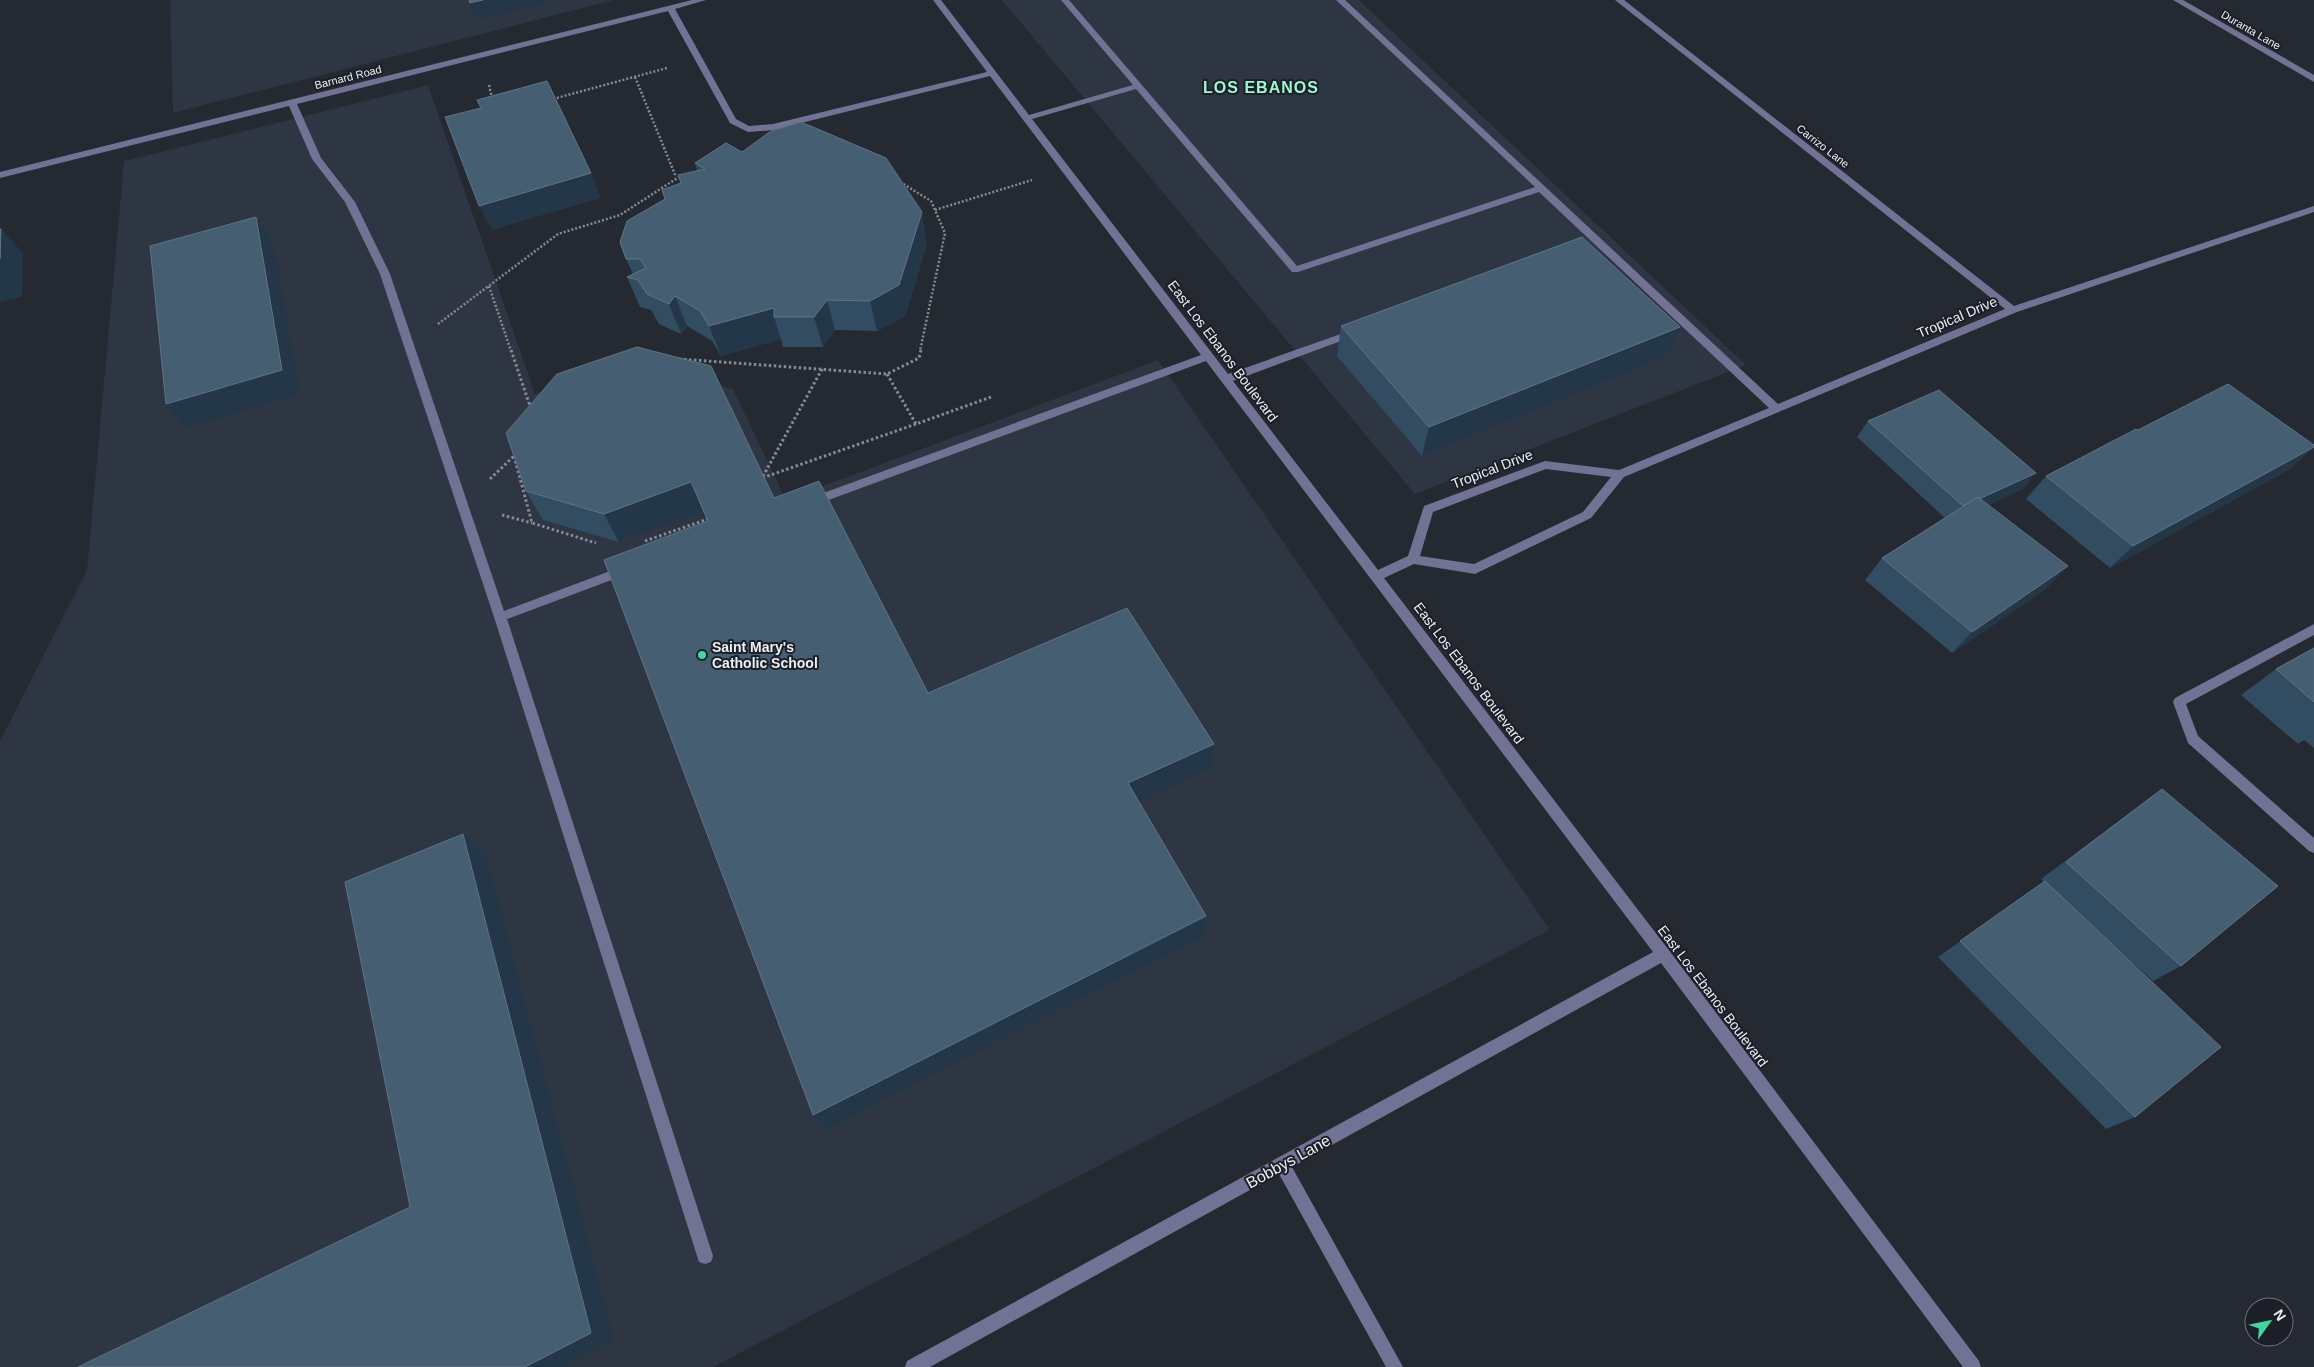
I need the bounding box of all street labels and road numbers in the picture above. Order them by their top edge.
street label: Duranta Lane [2219,8,2283,52]
street label: Barnard Road [313,63,383,91]
street label: Carrizo Lane [1794,122,1852,170]
street label: East Los Ebanos Boulevard [1165,277,1281,425]
street label: Tropical Drive [1914,293,2000,341]
street label: Tropical Drive [1449,446,1535,492]
street label: East Los Ebanos Boulevard [1411,599,1527,747]
street label: East Los Ebanos Boulevard [1655,922,1771,1070]
street label: Bobbys Lane [1243,1131,1333,1192]

